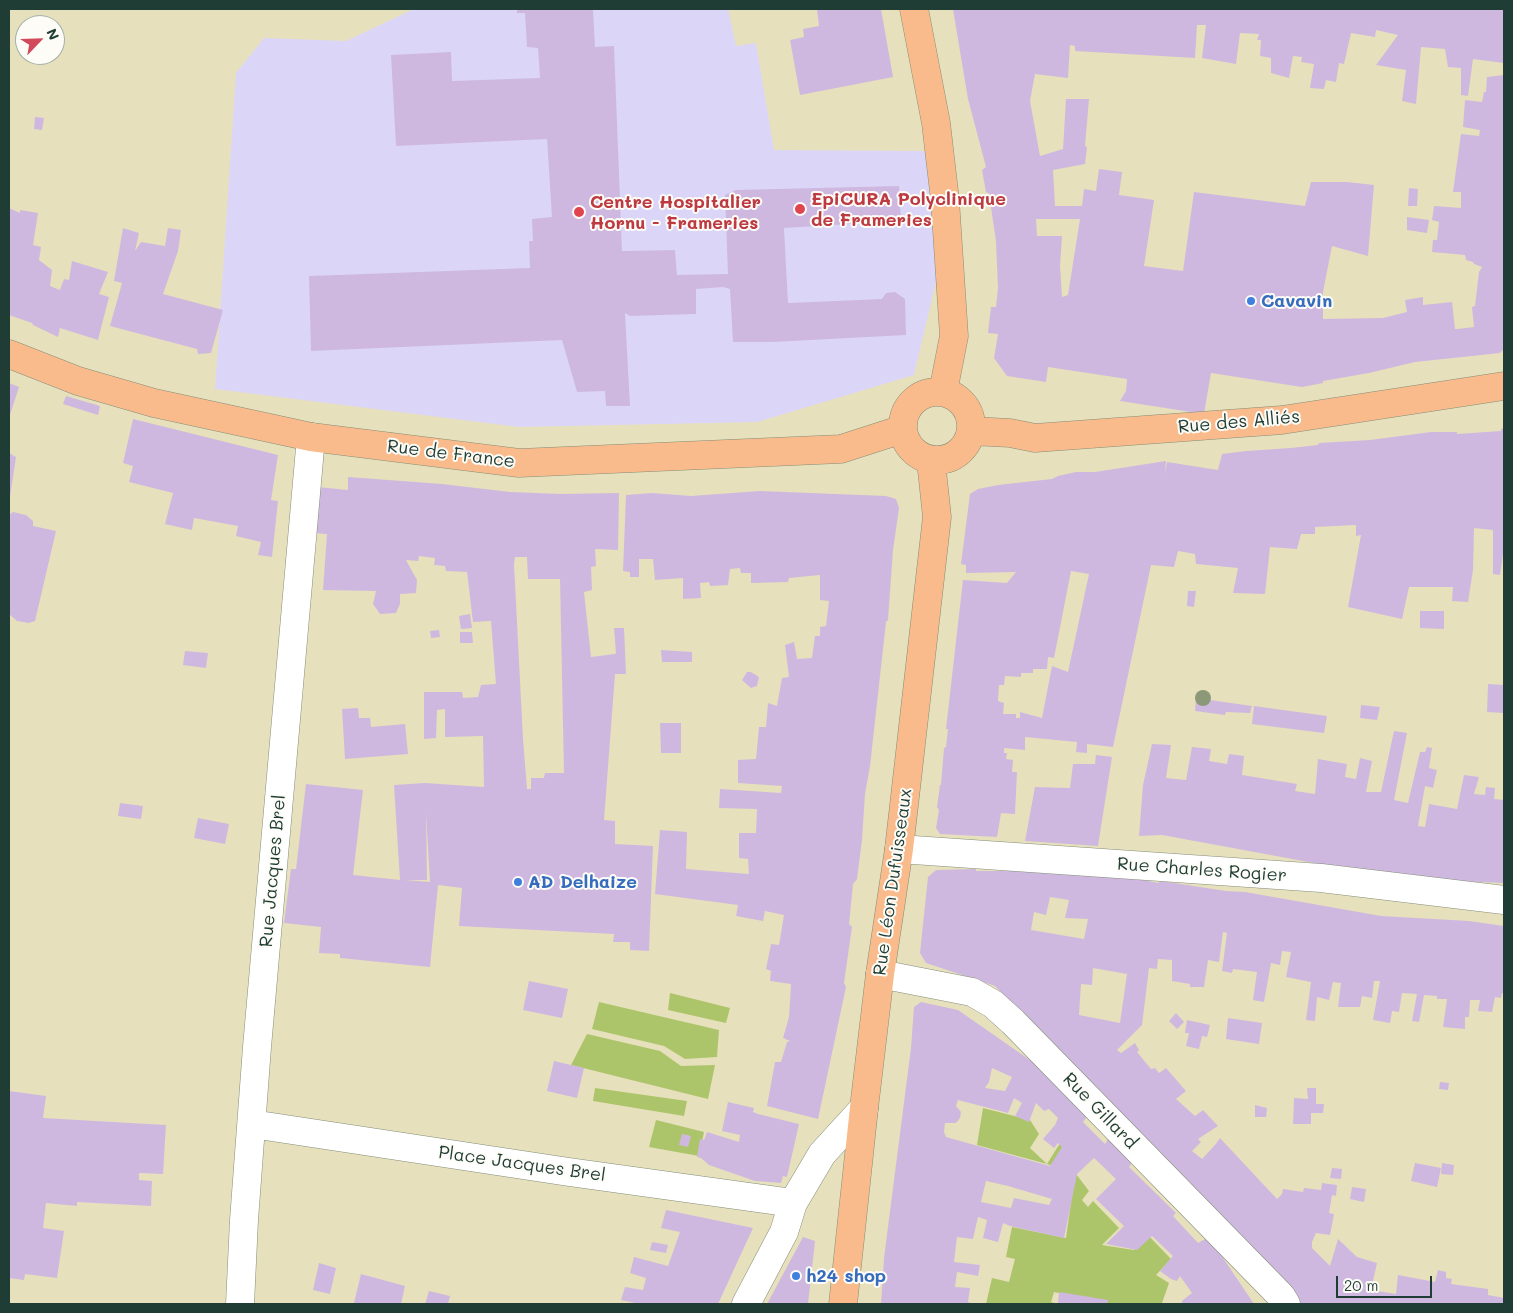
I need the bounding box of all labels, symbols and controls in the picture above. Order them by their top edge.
north arrow [15,15,65,65]
text: N [42,25,64,43]
place label: EpiCURA Polyclinique de Frameries [811,188,1006,230]
place label: Centre Hospitalier Hornu - Frameries [590,191,761,233]
marker: EpiCURA Polyclinique de Frameries [793,202,807,216]
marker: Centre Hospitalier Hornu - Frameries [572,205,586,219]
place label: Cavavin [1261,290,1332,312]
marker: Cavavin [1245,295,1257,307]
street label: Rue des Alliés [1177,406,1301,438]
street label: Rue de France [386,435,516,473]
street label: Rue Léon Dufuisseaux [869,787,917,977]
street label: Rue Jacques Brel [256,794,290,948]
street label: Rue Charles Rogier [1116,853,1288,887]
place label: AD Delhaize [528,871,637,893]
marker: AD Delhaize [512,876,524,888]
street label: Rue Gillard [1058,1068,1142,1154]
street label: Place Jacques Brel [437,1142,607,1186]
place label: h24 shop [806,1265,886,1287]
scale bar [1338,1266,1434,1298]
marker: h24 shop [790,1270,802,1282]
text: 20 m [1344,1275,1378,1295]

